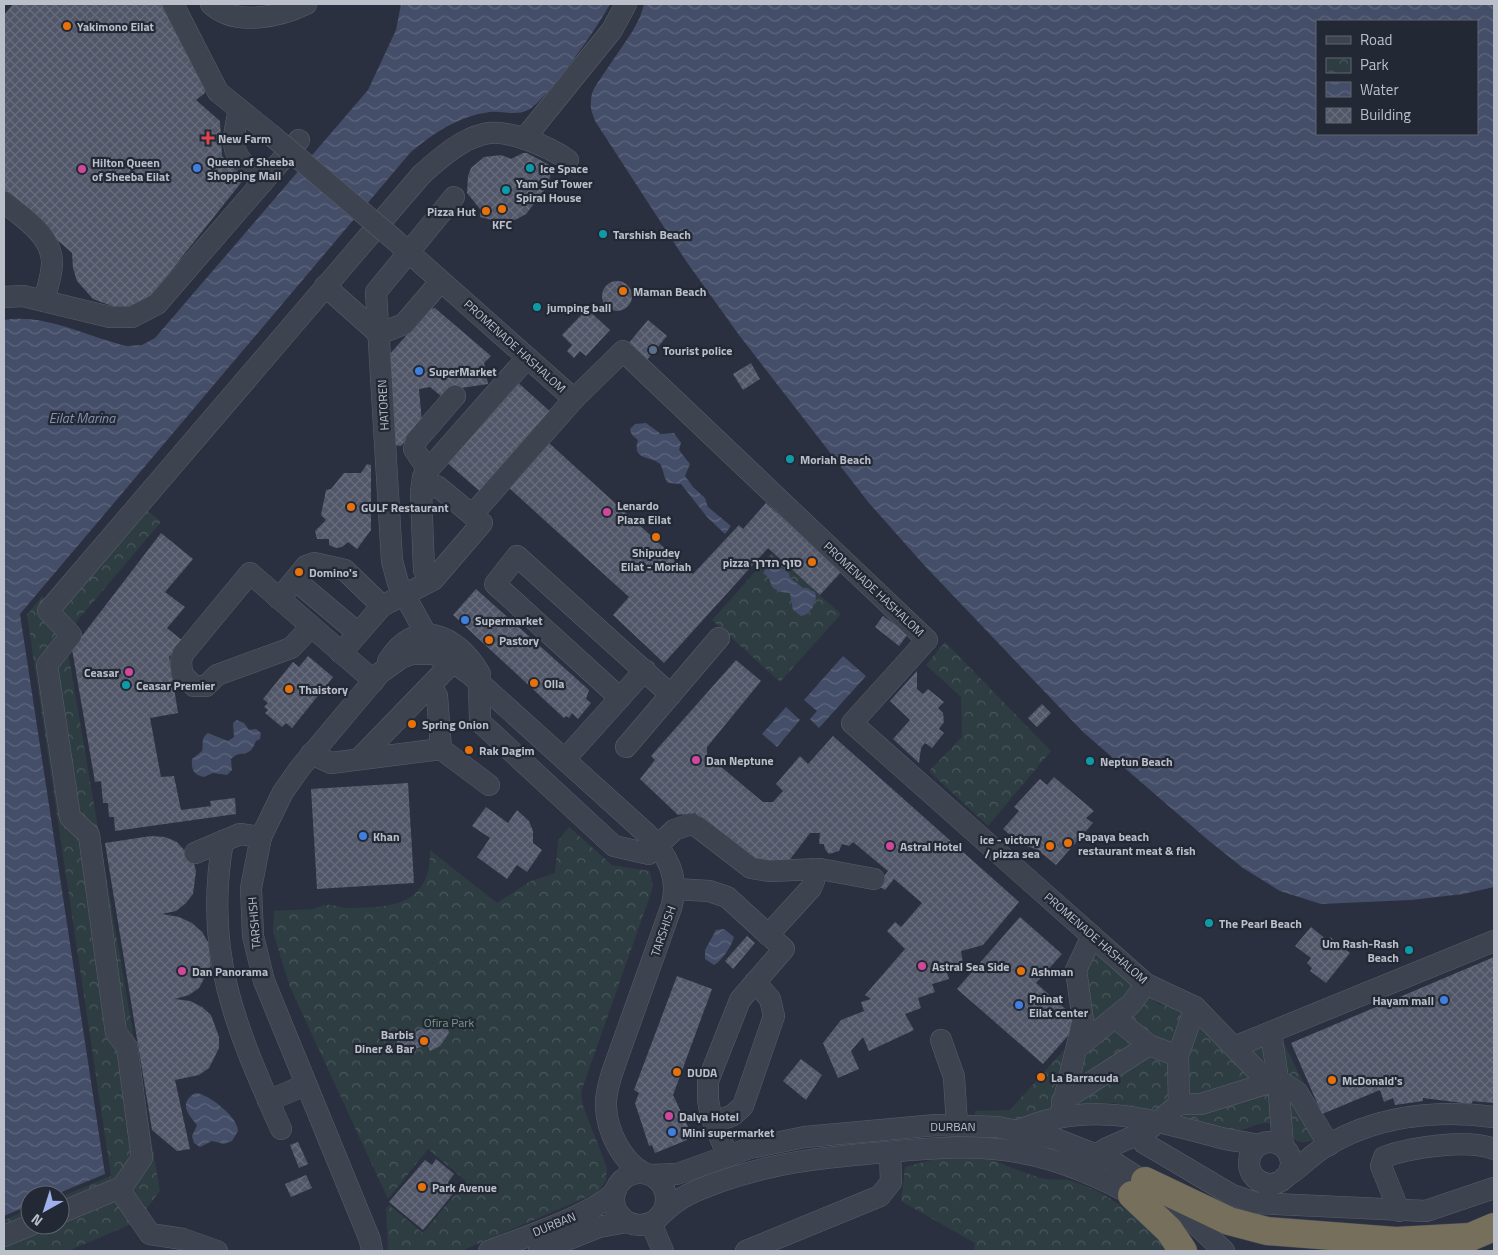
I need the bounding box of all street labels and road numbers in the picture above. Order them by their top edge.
street label: PROMENADE HASHALOM [460,295,570,397]
street label: HATOREN [372,379,394,431]
street label: PROMENADE HASHALOM [819,537,929,641]
street label: PROMENADE HASHALOM [1040,888,1152,988]
street label: TARSHISH [242,896,266,950]
street label: TARSHISH [645,903,681,959]
street label: DURBAN [930,1117,976,1136]
street label: DURBAN [529,1207,579,1241]

